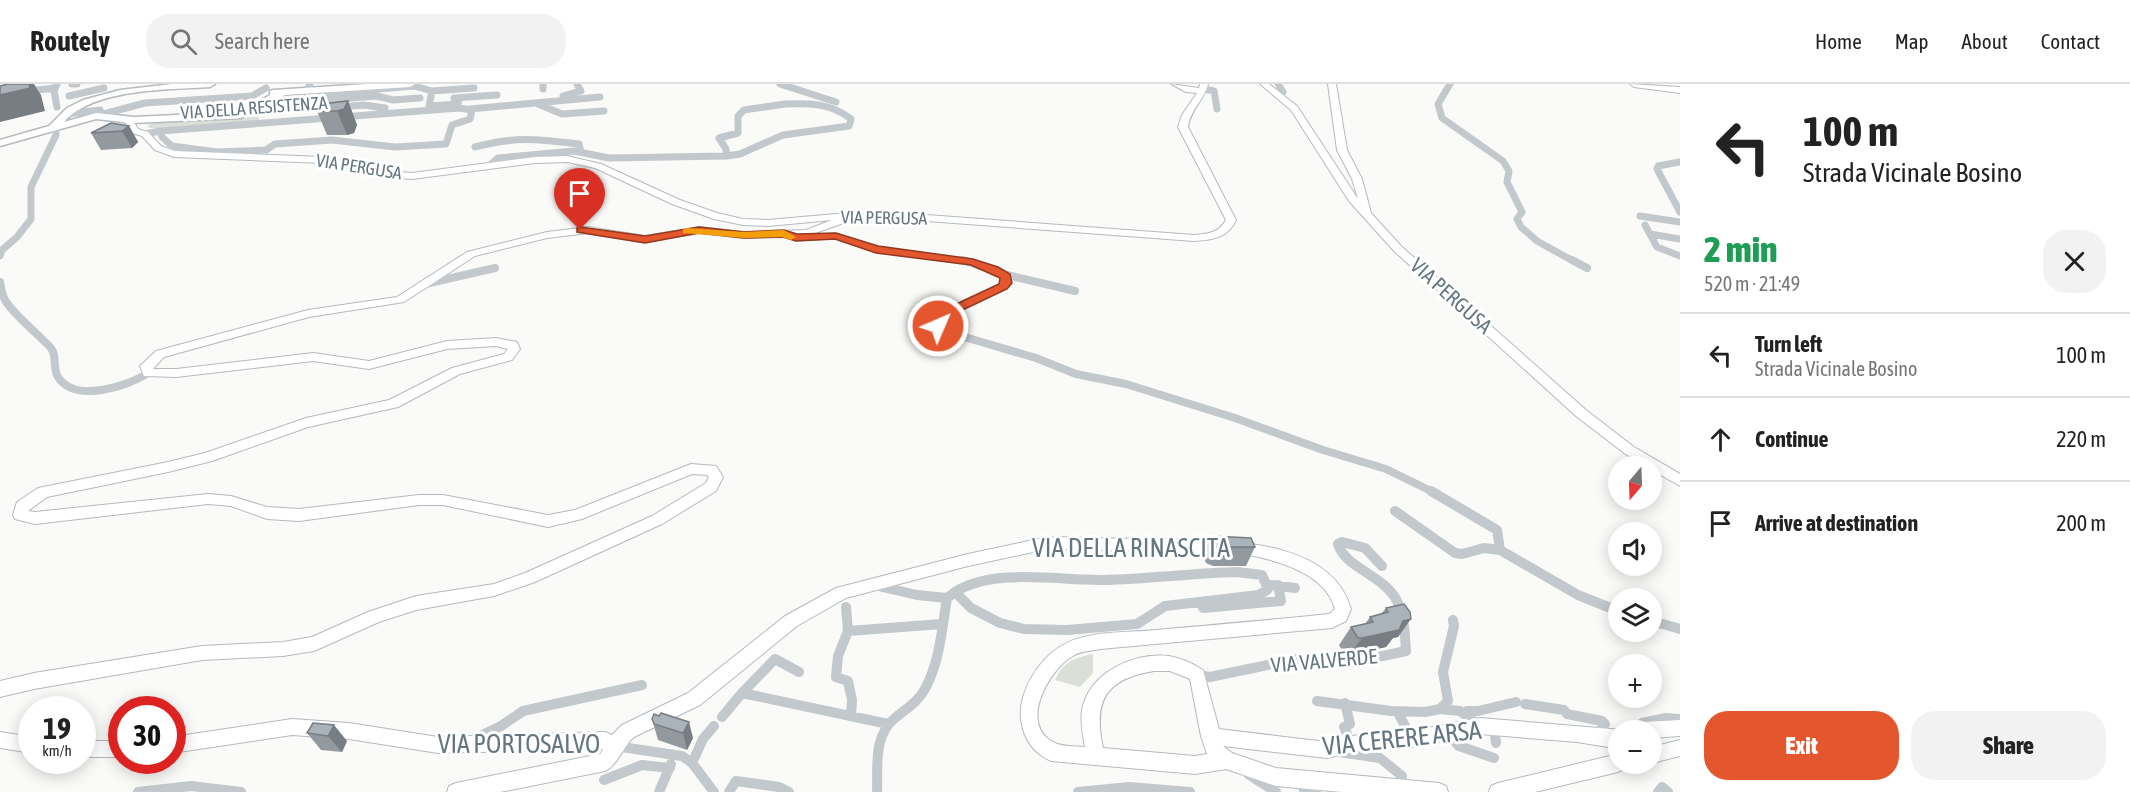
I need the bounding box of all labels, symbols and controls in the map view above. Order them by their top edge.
search box [146,14,566,68]
text: Routely [30,25,110,57]
icon: search [167,25,200,58]
text: Search here [215,28,310,54]
text: Home [1815,29,1862,53]
text: Map [1895,29,1929,53]
text: About [1962,29,2008,53]
text: Contact [2041,29,2100,53]
street label: VIA DELLA RESISTENZA [180,92,328,123]
text: 100 m [1803,107,1898,155]
icon: left [1704,108,1782,186]
street label: VIA PERGUSA [315,149,404,184]
text: Strada Vicinale Bosino [1803,157,2022,188]
pin [554,168,605,230]
icon: arrive [563,177,596,210]
street label: VIA PERGUSA [841,206,928,229]
text: 2 min [1704,228,1778,270]
button: close [2043,230,2106,293]
street label: VIA PERGUSA [1406,253,1498,338]
text: 520 m · 21:49 [1704,272,1800,295]
position arrow [906,294,970,358]
text: Turn left [1755,331,1822,357]
icon: left [1704,339,1737,372]
text: 100 m [2056,342,2106,368]
text: Strada Vicinale Bosino [1755,357,1917,380]
icon: ahead [1704,423,1737,456]
text: Continue [1755,426,1829,452]
text: 220 m [2056,426,2106,452]
north arrow [1608,456,1662,510]
map controls [1608,456,1662,774]
icon: arrive [1704,507,1737,540]
text: Arrive at destination [1755,510,1918,536]
text: 200 m [2056,510,2106,536]
button: sound [1608,522,1662,576]
street label: VIA DELLA RINASCITA [1032,533,1230,563]
button: layers [1608,588,1662,642]
street label: VIA VALVERDE [1270,643,1378,677]
button: + [1608,654,1662,708]
speed limit sign: 30 [108,696,186,774]
text: 19 [43,711,71,745]
button: Exit [1704,711,1899,780]
button: Share [1911,711,2106,780]
street label: VIA CERERE ARSA [1321,715,1483,761]
button: − [1608,720,1662,774]
street label: VIA PORTOSALVO [438,729,600,759]
text: km/h [42,742,72,759]

